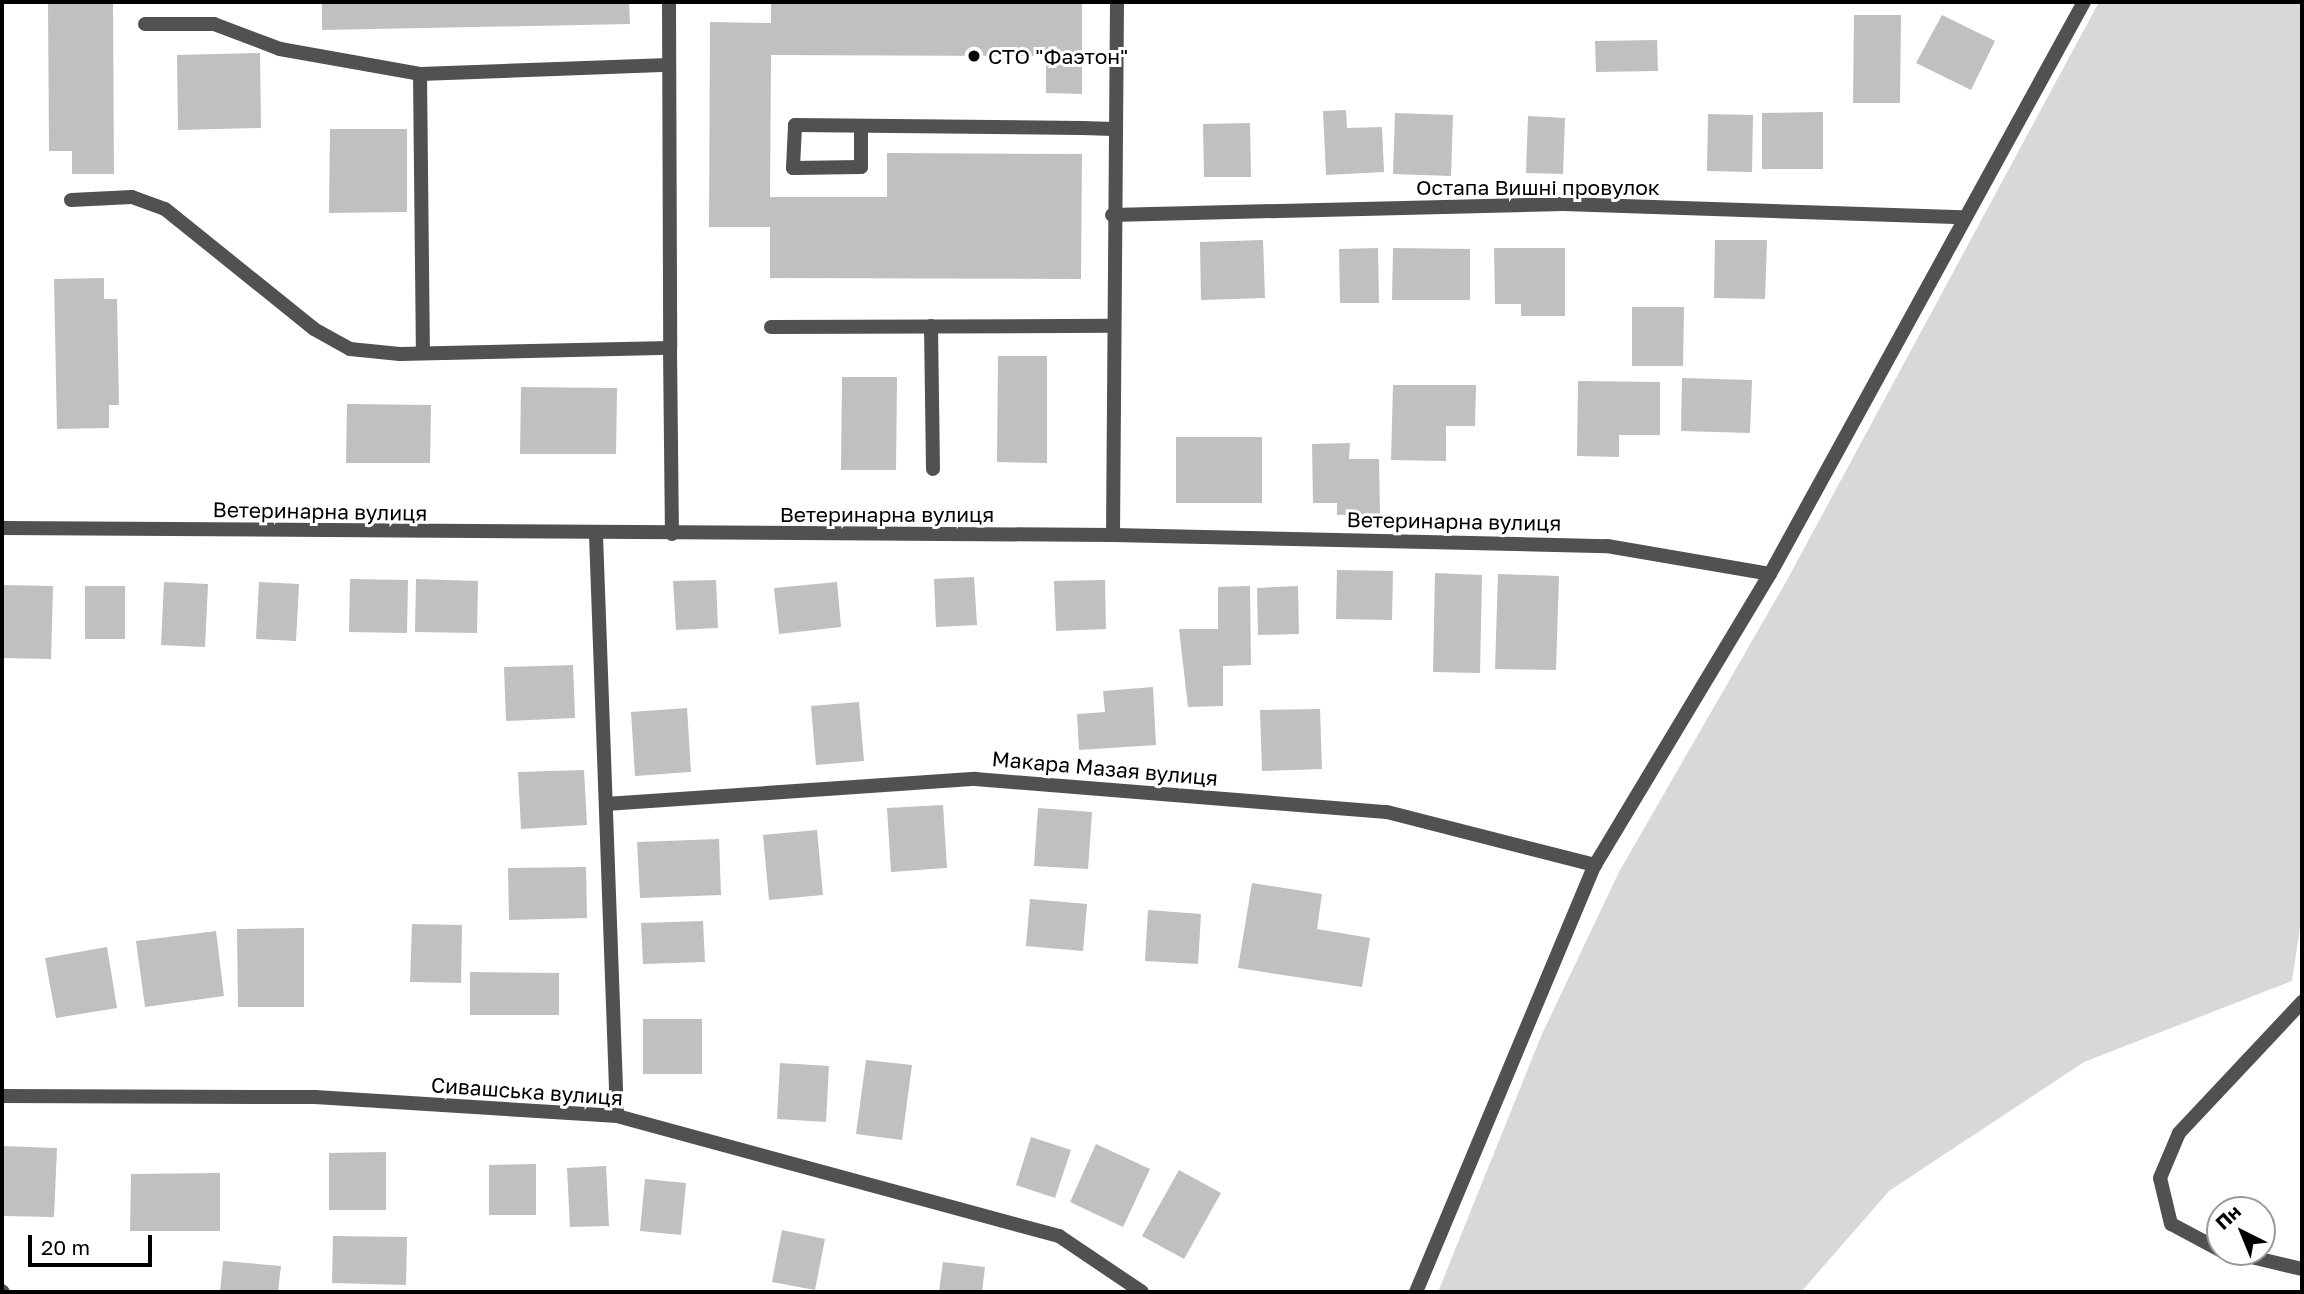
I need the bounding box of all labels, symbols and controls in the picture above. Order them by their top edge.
place label: СТО "Фаэтон" [988,43,1128,69]
marker: СТО "Фаэтон" [966,48,982,64]
street label: Остапа Вишні провулок [1416,174,1660,200]
street label: Ветеринарна вулиця [212,497,428,525]
street label: Ветеринарна вулиця [780,501,994,527]
street label: Ветеринарна вулиця [1346,507,1562,535]
street label: Макара Мазая вулиця [991,746,1219,790]
street label: Сивашська вулиця [430,1072,624,1110]
north arrow [2206,1196,2276,1266]
text: Пн [2210,1200,2245,1234]
scale bar [32,1220,156,1264]
text: 20 m [41,1234,90,1260]

